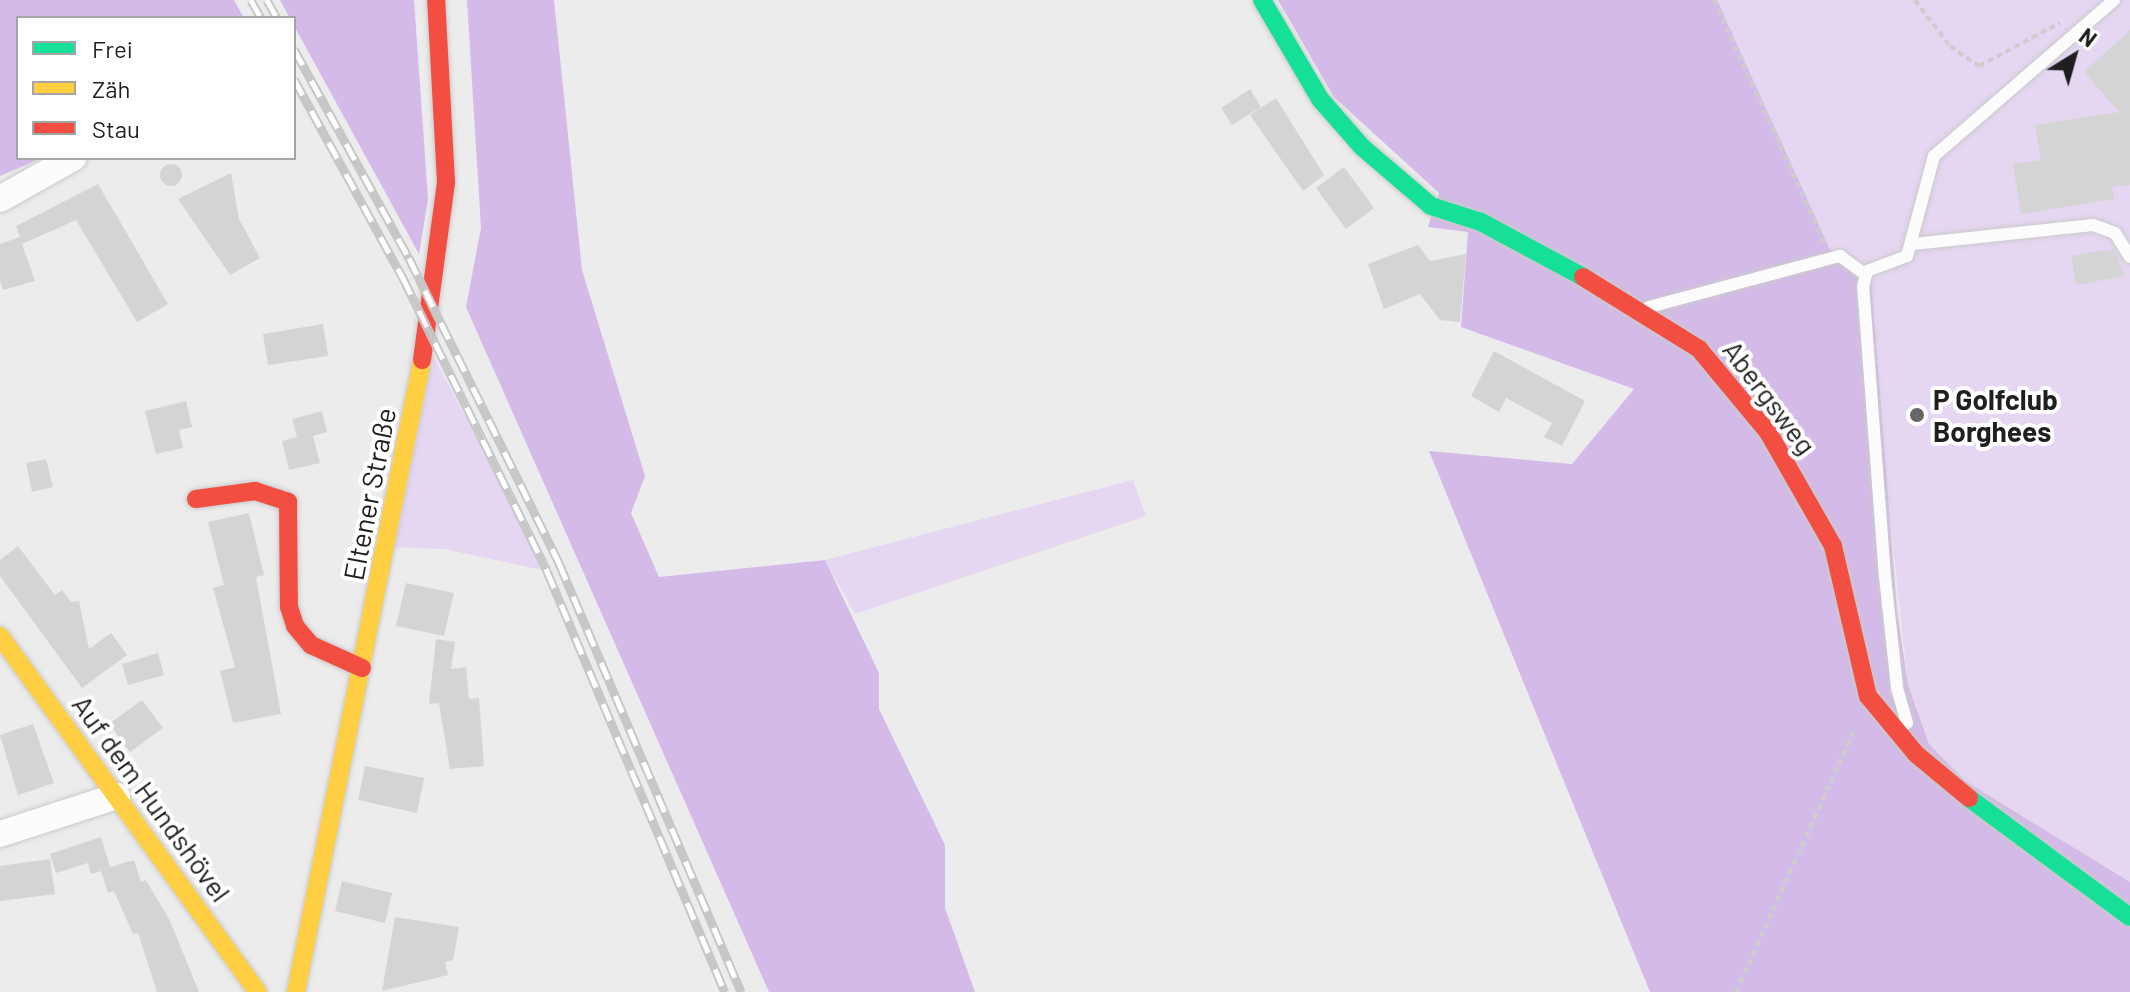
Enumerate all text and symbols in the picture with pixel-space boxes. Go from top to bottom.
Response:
legend [16,16,296,160]
north arrow [2034,16,2114,96]
text: N [2075,22,2102,52]
text: Frei [92,34,133,63]
text: Zäh [92,74,130,103]
text: Stau [92,114,140,143]
street label: Abergsweg [1716,333,1824,461]
place label: P Golfclub Borghees [1933,382,2058,448]
street label: Eltener Straße [336,405,402,583]
marker: P Golfclub Borghees [1908,406,1926,424]
street label: Auf dem Hundshövel [66,688,238,908]

